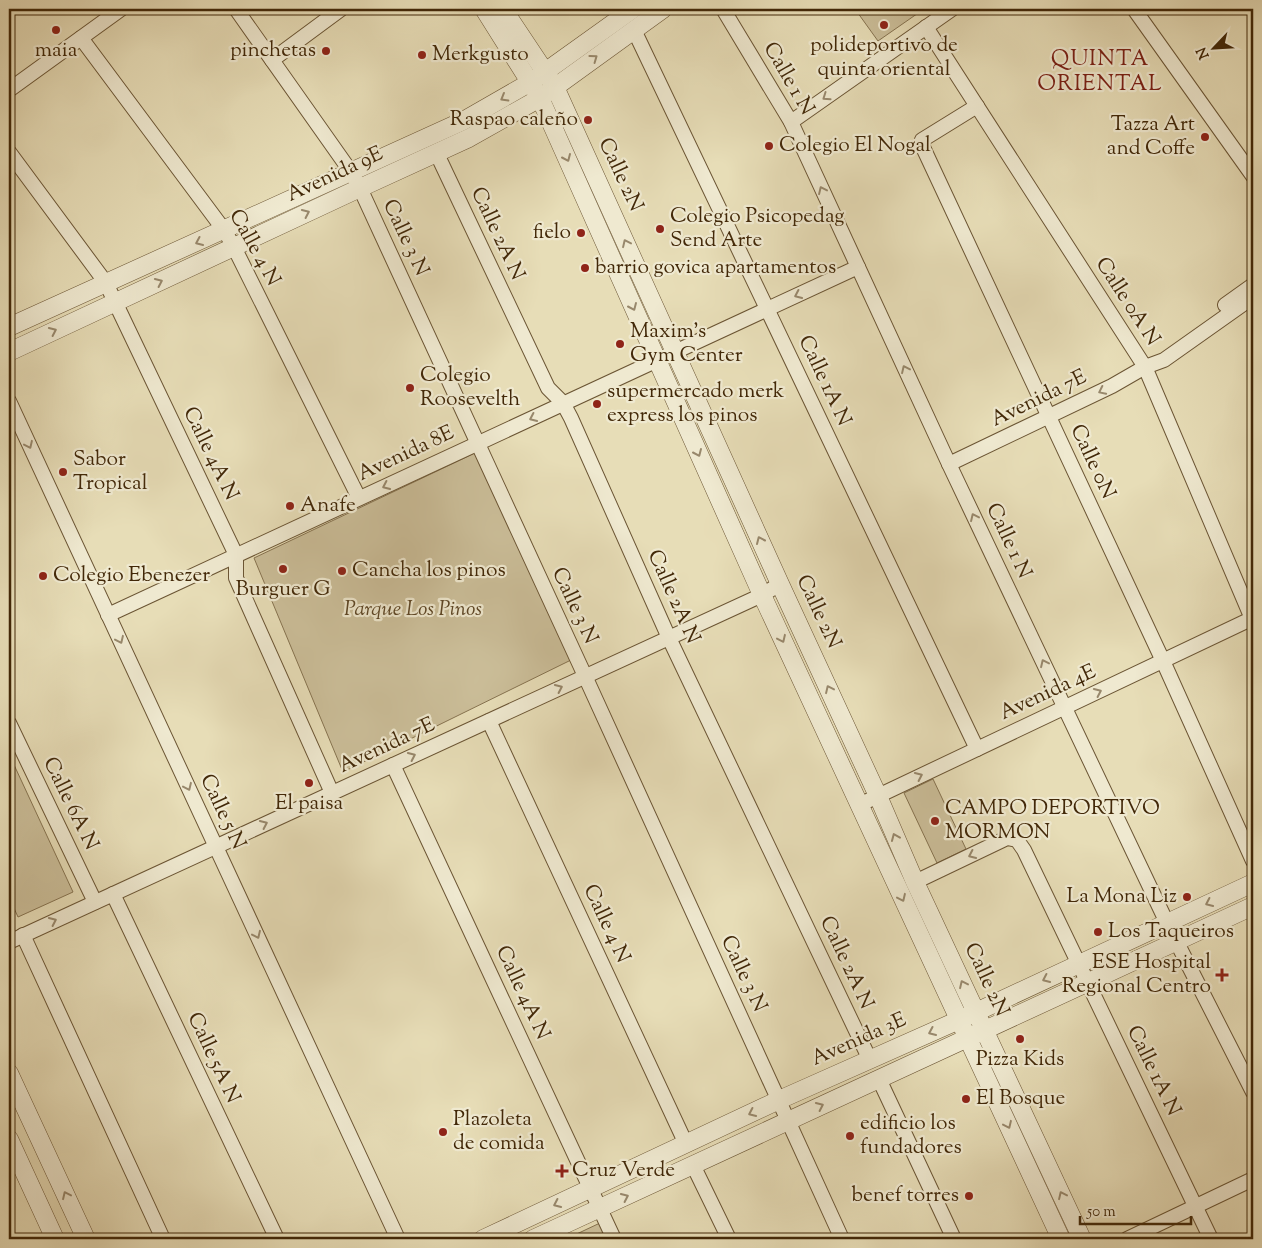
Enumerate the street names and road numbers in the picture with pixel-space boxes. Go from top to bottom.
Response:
street label: Calle 1 N [755,37,821,122]
street label: Calle 2N [590,133,650,217]
street label: Avenida 9E [282,139,388,210]
street label: Calle 2A N [462,182,532,286]
street label: Calle 3 N [374,195,436,282]
street label: Calle 4 N [221,204,288,292]
street label: Calle 0A N [1087,252,1167,352]
street label: Calle 1A N [790,330,858,432]
street label: Avenida 7E [986,363,1092,435]
street label: Calle 4A N [174,402,246,506]
street label: Avenida 8E [353,418,460,489]
street label: Calle 0N [1062,420,1123,505]
street label: Calle 1 N [977,498,1039,584]
street label: Calle 2A N [639,545,707,649]
street label: Calle 3 N [543,563,605,650]
street label: Calle 2N [788,570,848,654]
street label: Avenida 4E [995,657,1102,728]
street label: Avenida 7E [334,710,441,781]
street label: Calle 6A N [35,752,106,856]
street label: Calle 5 N [191,769,253,855]
street label: Calle 4 N [575,880,637,969]
street label: Calle 2A N [811,911,881,1015]
street label: Calle 3 N [712,931,774,1018]
street label: Calle 2N [956,938,1016,1022]
street label: Calle 4A N [487,941,557,1045]
street label: Avenida 3E [807,1006,912,1074]
street label: Calle 5A N [179,1007,247,1109]
street label: Calle 1A N [1118,1021,1188,1122]

